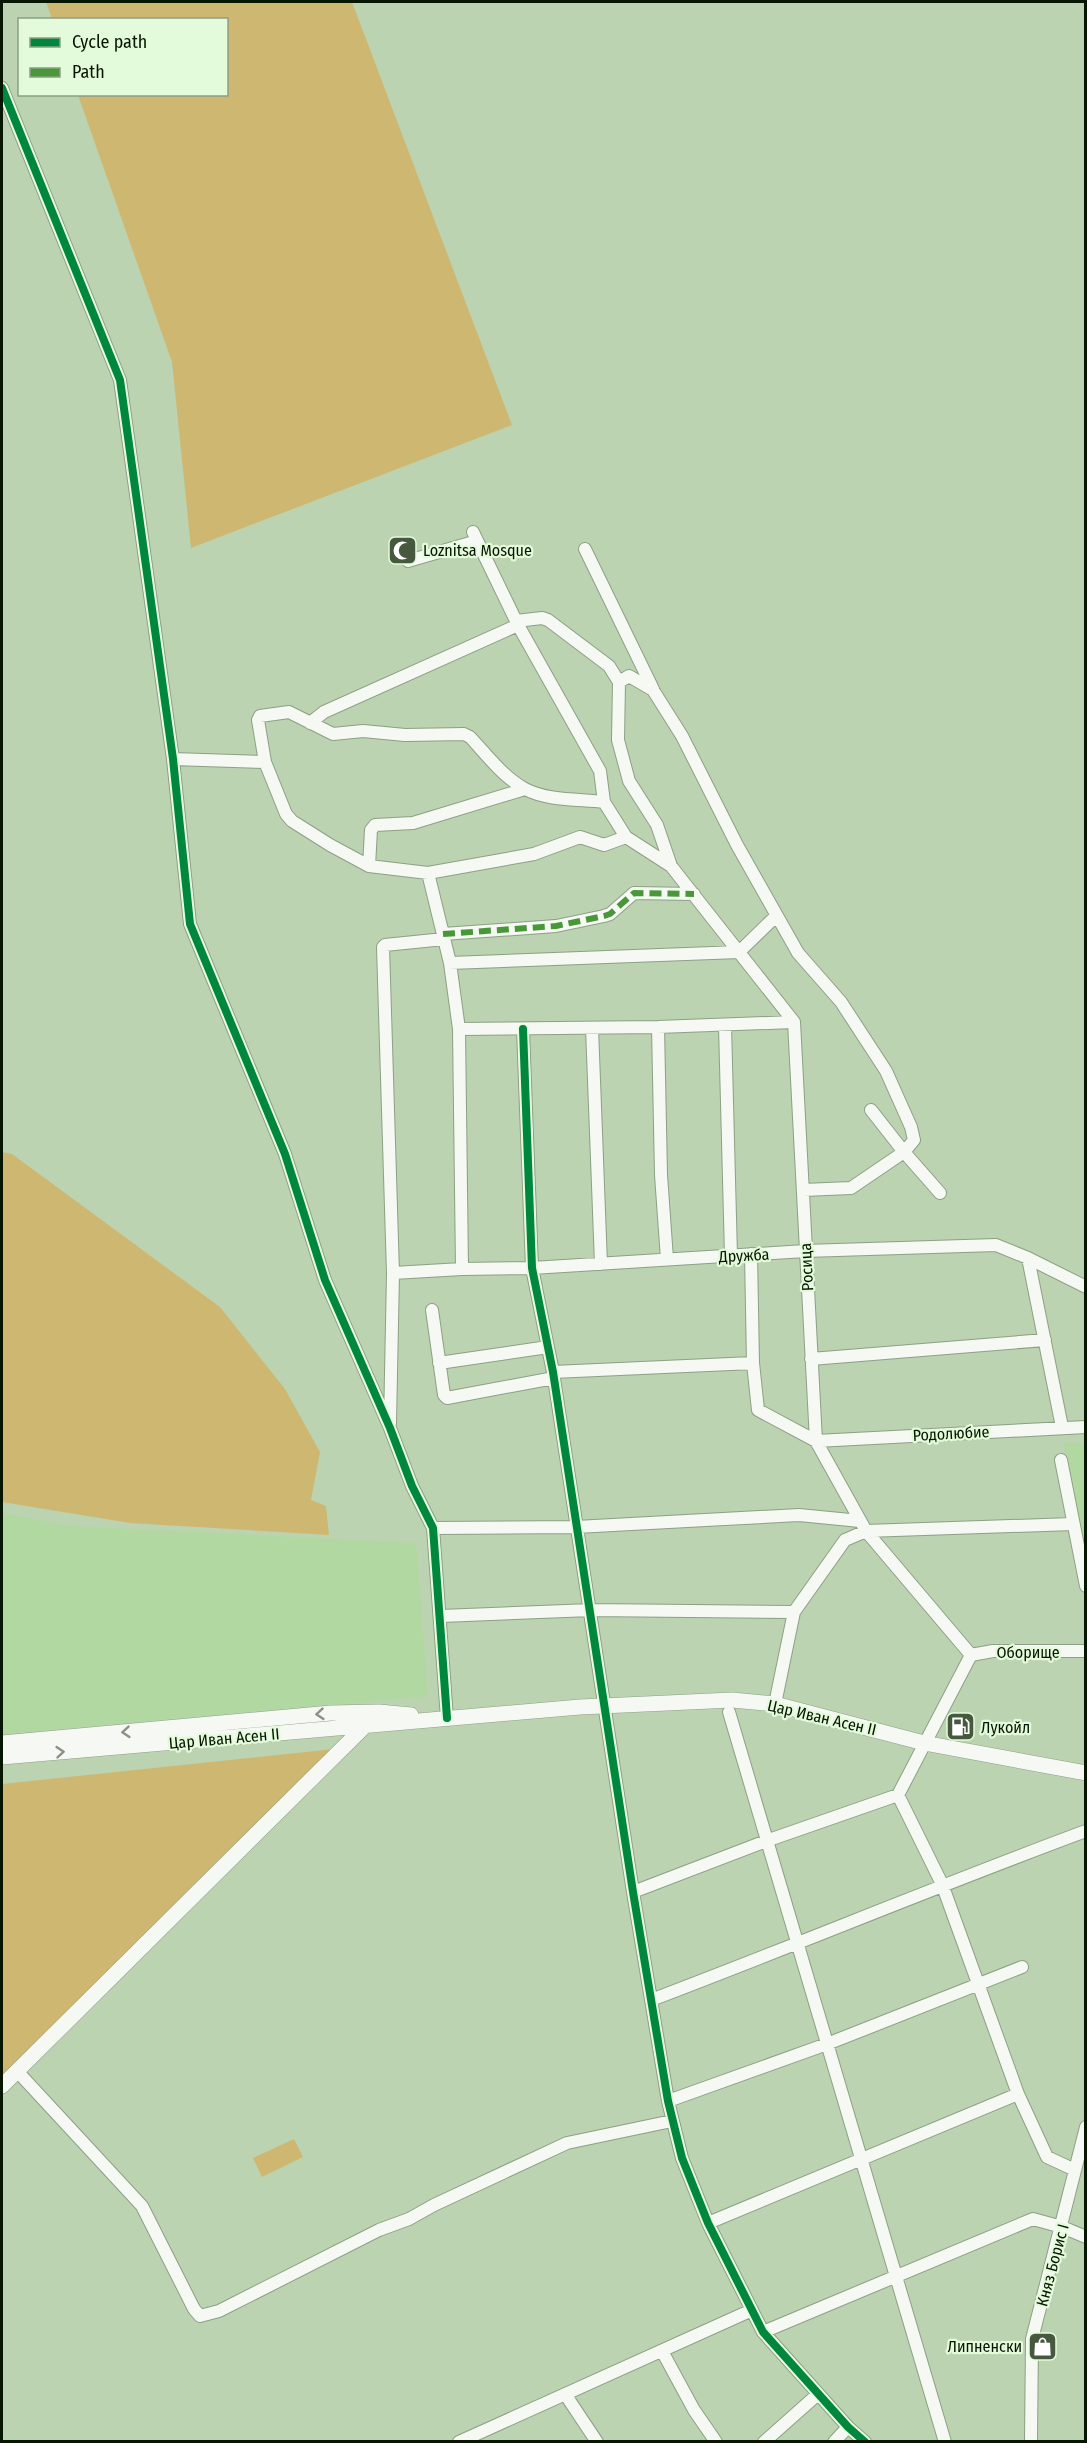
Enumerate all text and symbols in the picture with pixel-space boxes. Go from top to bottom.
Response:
legend [18,18,228,96]
text: Cycle path [72,31,147,53]
text: Path [72,61,105,83]
mosque icon: Loznitsa Mosque [386,534,418,566]
place label: Loznitsa Mosque [423,541,532,560]
street label: Росица [796,1242,817,1291]
street label: Дружба [717,1245,770,1266]
street label: Родолюбие [912,1422,990,1445]
street label: Оборище [996,1643,1060,1662]
street label: Цар Иван Асен II [766,1696,878,1739]
one-way arrow [316,1707,325,1720]
fuel station icon: Лукойл [944,1711,976,1743]
place label: Лукойл [981,1718,1030,1737]
street label: Цар Иван Асен II [168,1724,280,1753]
one-way arrow [122,1725,131,1738]
one-way arrow [55,1746,64,1759]
street label: Княз Борис I [1032,2222,1073,2308]
shop icon: Липненски [1027,2330,1059,2362]
place label: Липненски [948,2337,1022,2356]

